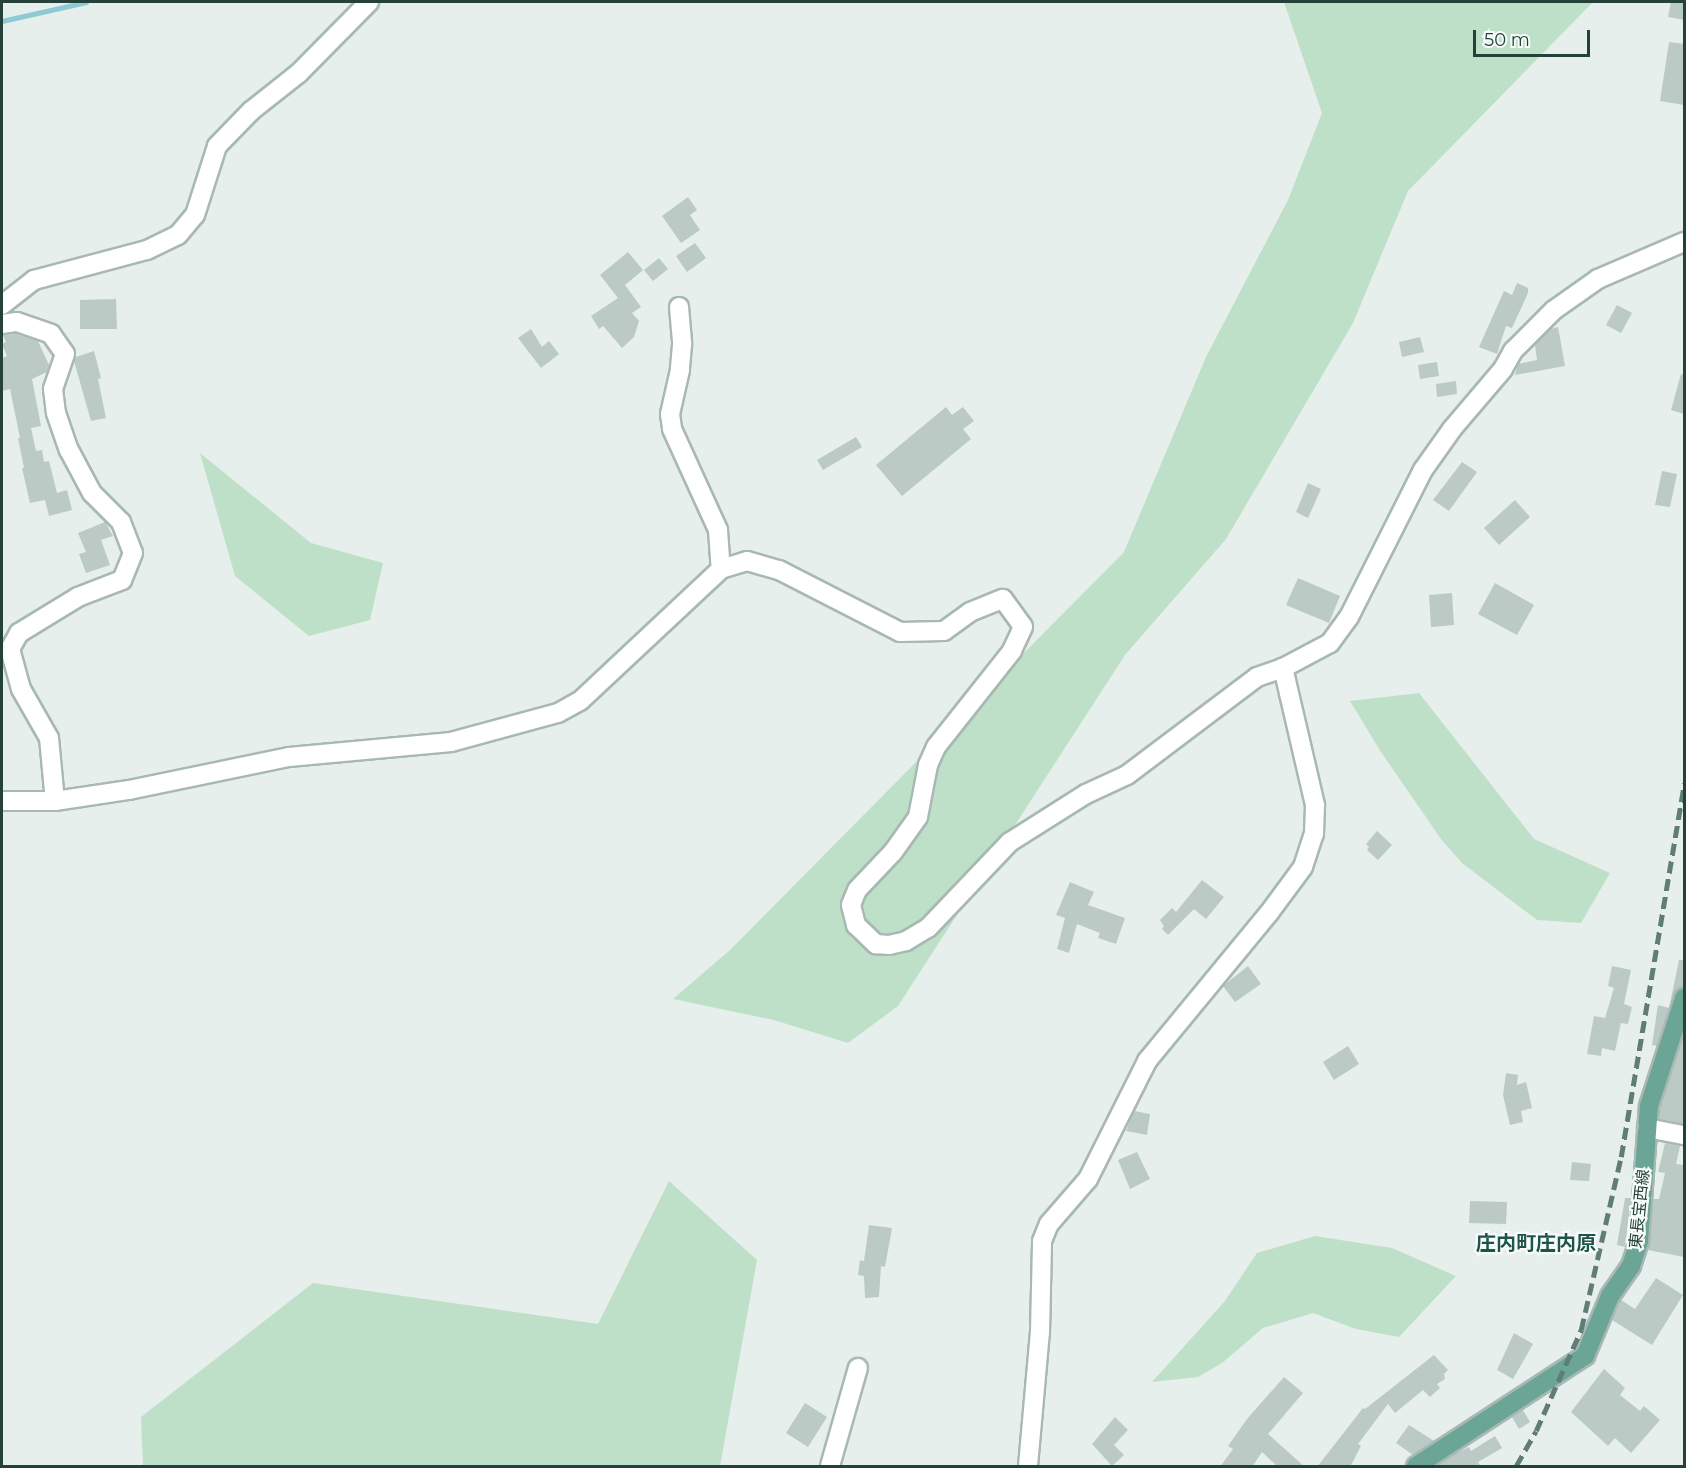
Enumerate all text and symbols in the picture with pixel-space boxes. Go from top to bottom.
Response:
scale bar [1476,18,1593,56]
text: 50 m [1484,29,1530,51]
street label: 東長宝西線 [1626,1168,1654,1250]
district label: 庄内町庄内原 [1476,1231,1596,1255]

